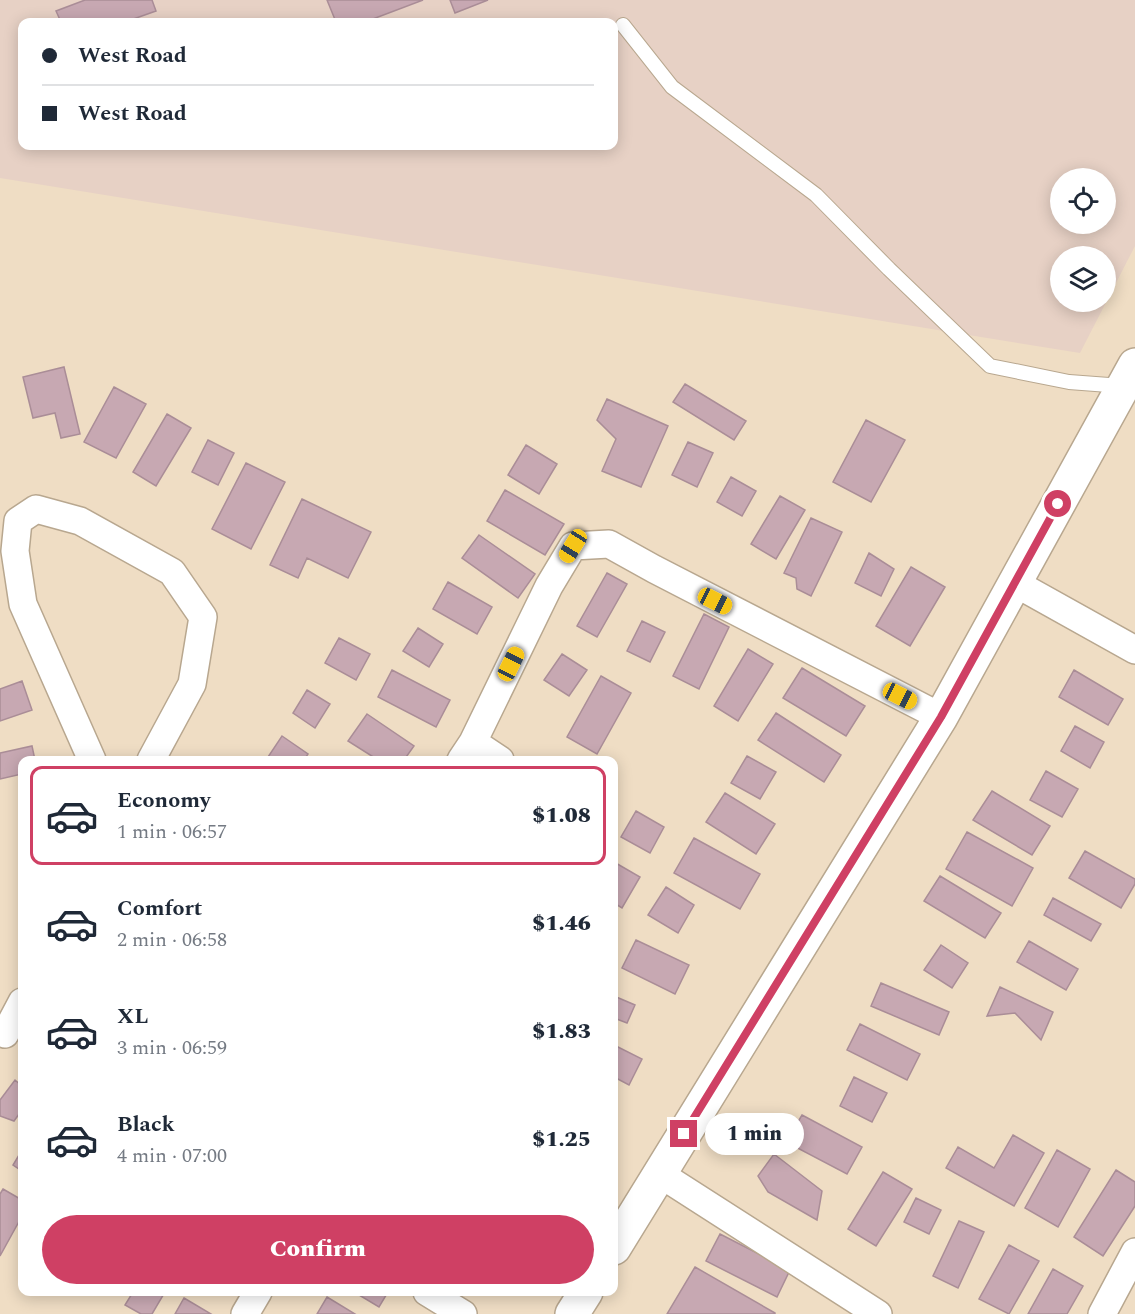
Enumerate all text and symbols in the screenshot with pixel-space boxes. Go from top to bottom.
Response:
text: West Road [78,39,187,72]
text: West Road [78,97,187,130]
map controls [1050,168,1116,312]
button: locate [1050,168,1116,234]
button: layers [1050,246,1116,312]
route start [1044,490,1071,517]
car [556,526,590,566]
car [695,585,735,617]
car [495,644,527,684]
car [880,680,920,712]
text: Economy [117,784,210,817]
icon: car [45,789,99,843]
text: $1.08 [532,799,591,832]
text: 1 min · 06:57 [117,817,227,847]
text: Comfort [117,892,202,925]
icon: car [45,897,99,951]
text: $1.46 [532,907,591,940]
text: 2 min · 06:58 [117,925,227,955]
text: XL [117,1000,148,1033]
icon: car [45,1005,99,1059]
text: $1.83 [532,1015,591,1048]
text: 3 min · 06:59 [117,1033,227,1063]
text: Black [117,1108,175,1141]
icon: car [45,1113,99,1167]
callout: 1 min [705,1113,804,1155]
text: 1 min [727,1119,782,1149]
route end [670,1120,697,1147]
text: $1.25 [532,1123,591,1156]
text: 4 min · 07:00 [117,1141,227,1171]
button: Confirm [42,1215,594,1284]

